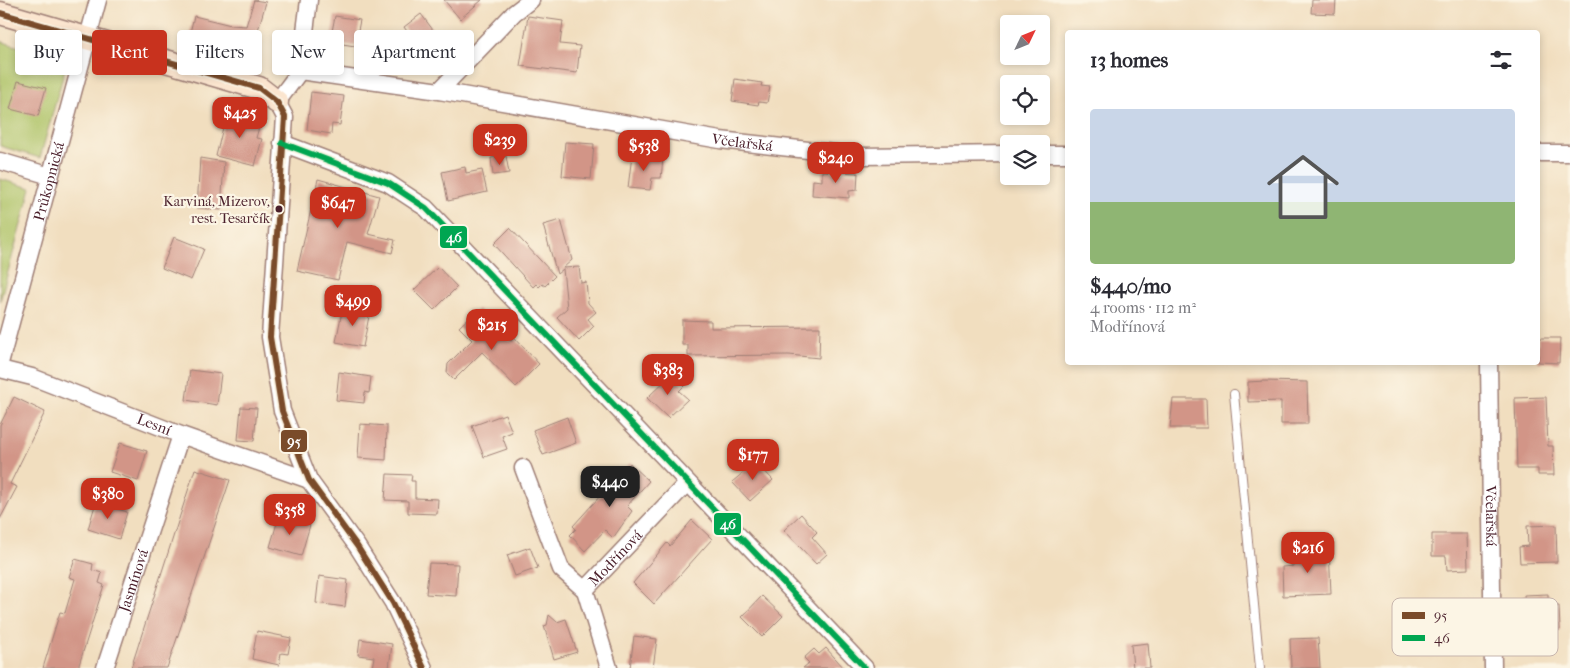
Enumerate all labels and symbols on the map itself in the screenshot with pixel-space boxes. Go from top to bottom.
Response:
north arrow [1000,15,1050,65]
pin: $425 [210,96,270,139]
pin: $239 [470,124,530,166]
pin: $538 [614,130,674,172]
street label: Včelařská [709,130,775,155]
street label: Průkopnická [30,139,69,223]
pin: $240 [806,142,866,184]
pin: $647 [308,186,368,229]
place label: Karviná, Mizerov, rest. Tesarčík [163,193,271,227]
marker: Karviná, Mizerov, rest. Tesarčík [274,204,284,214]
line badge: 46 [439,225,468,249]
text: 46 [445,229,462,246]
pin: $499 [323,284,383,327]
pin: $215 [462,308,522,351]
pin: $383 [638,354,698,396]
street label: Lesní [134,410,174,440]
line badge: 95 [280,429,308,453]
text: 95 [286,433,301,450]
pin: $177 [723,438,783,481]
pin: $440 [580,466,640,508]
pin: $380 [78,478,138,520]
street label: Včelařská [1482,484,1500,548]
pin: $358 [260,494,320,536]
line badge: 46 [713,512,742,536]
text: 46 [719,516,736,533]
street label: Modřínová [585,526,647,590]
pin: $216 [1278,532,1338,574]
street label: Jasmínová [115,546,152,615]
legend [1392,598,1558,656]
text: 95 [1434,607,1447,624]
text: 46 [1434,630,1450,647]

